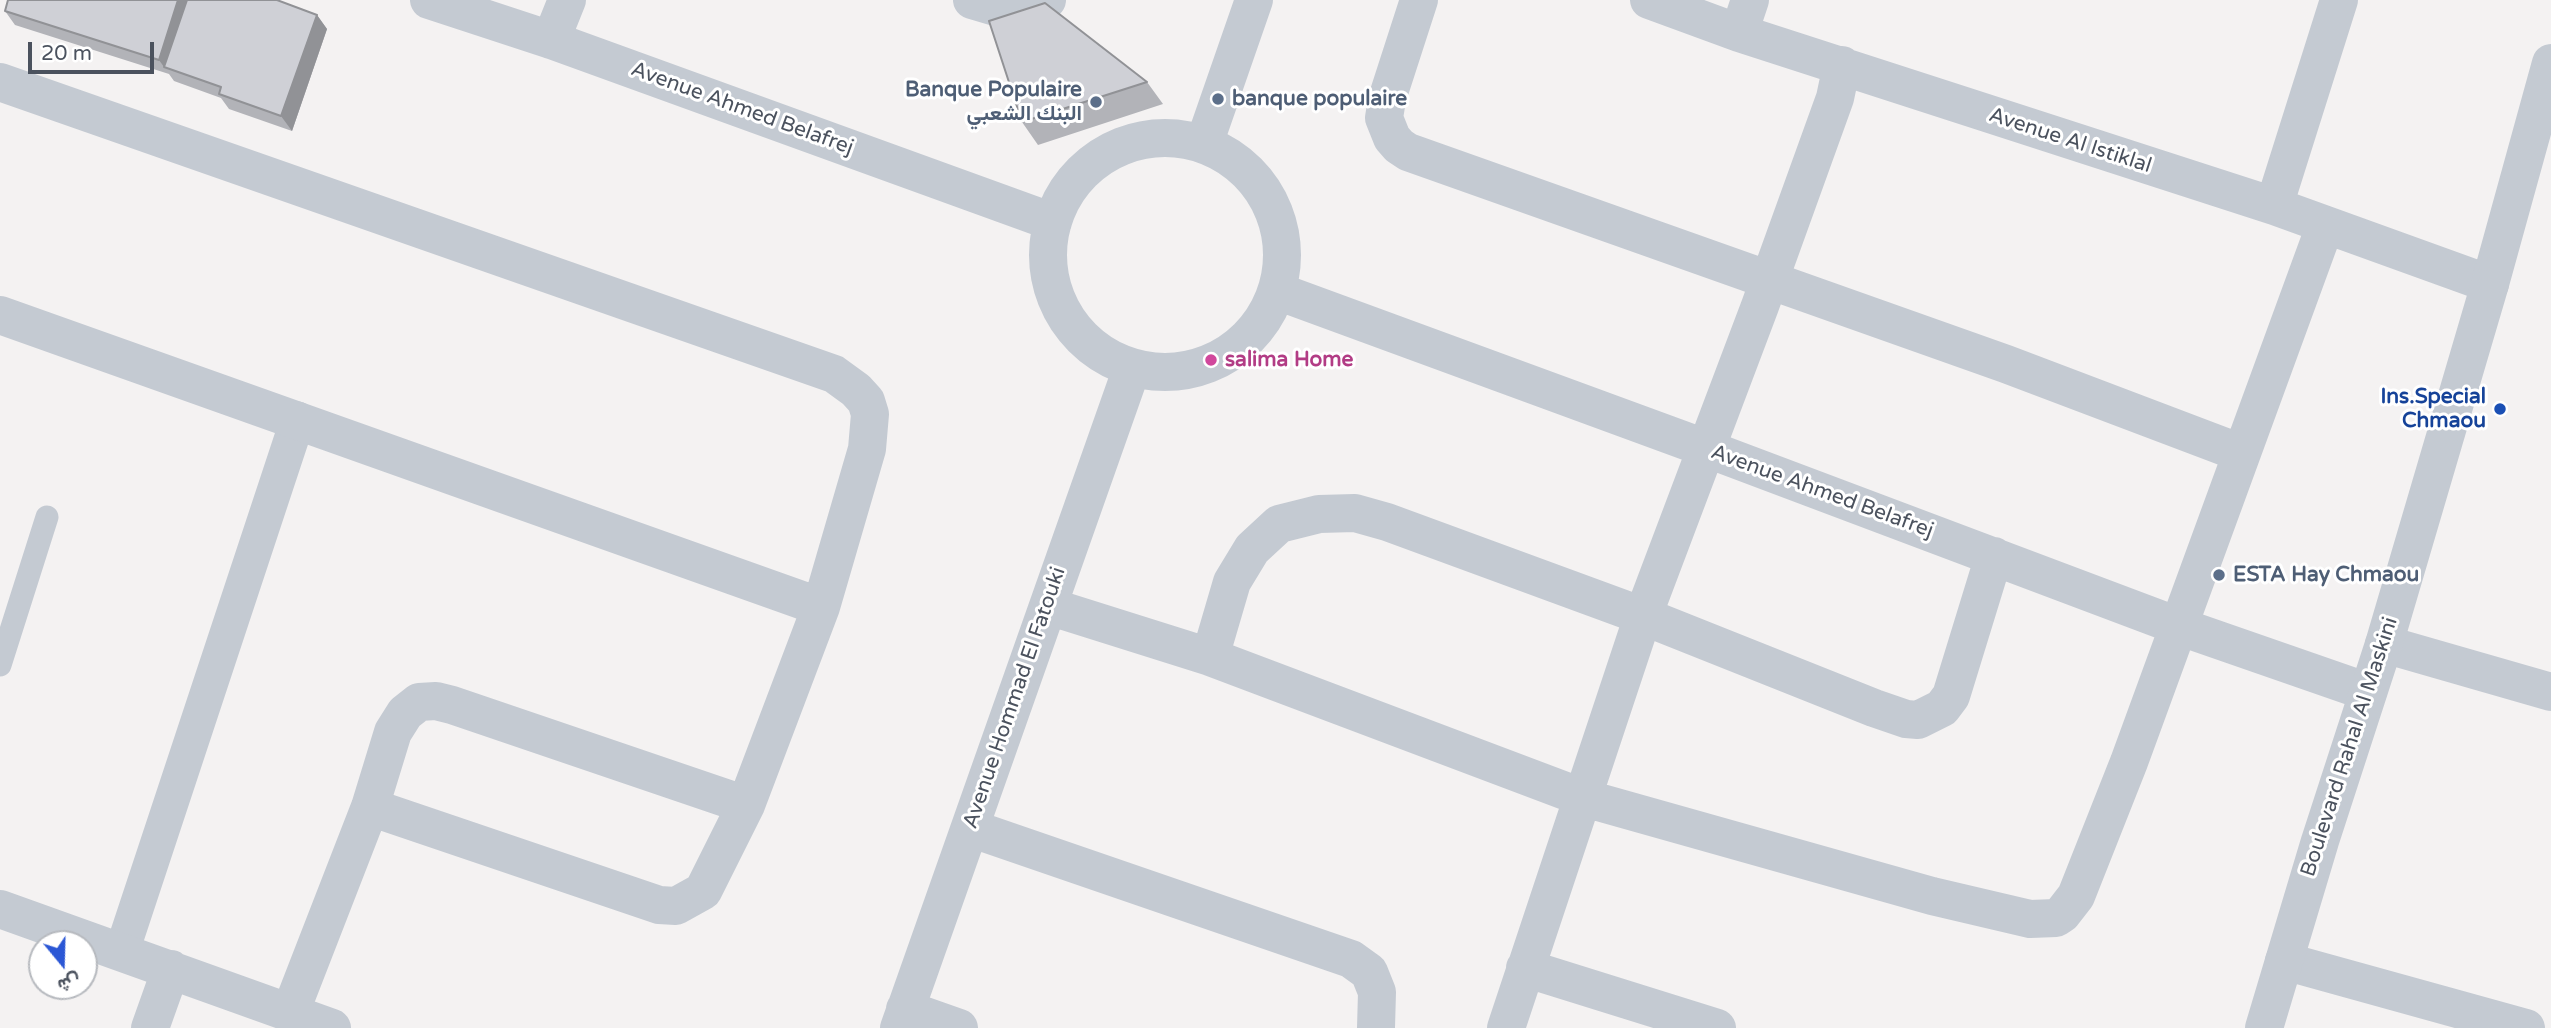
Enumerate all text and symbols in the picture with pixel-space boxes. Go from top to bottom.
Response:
scale bar [32,28,158,72]
text: 20 m [41,41,92,66]
street label: Avenue Ahmed Belafrej [627,57,857,161]
place label: Banque Populaire البنك الشعبي [905,77,1082,127]
place label: banque populaire [1232,86,1407,112]
marker: banque populaire [1210,91,1226,107]
marker: Banque Populaire البنك الشعبي [1088,94,1104,110]
street label: Avenue Al Istiklal [1985,103,2155,179]
place label: salima Home [1225,347,1353,373]
marker: salima Home [1203,352,1219,368]
place label: Ins.Special Chmaou [2381,384,2486,434]
marker: Ins.Special Chmaou [2492,401,2508,417]
street label: Avenue Ahmed Belafrej [1707,440,1937,544]
place label: ESTA Hay Chmaou [2233,562,2419,588]
street label: Avenue Hommad El Fatouki [958,564,1072,832]
marker: ESTA Hay Chmaou [2211,567,2227,583]
street label: Boulevard Rahal Al Maskini [2296,614,2404,880]
north arrow [28,930,98,1000]
text: ش [55,969,84,997]

